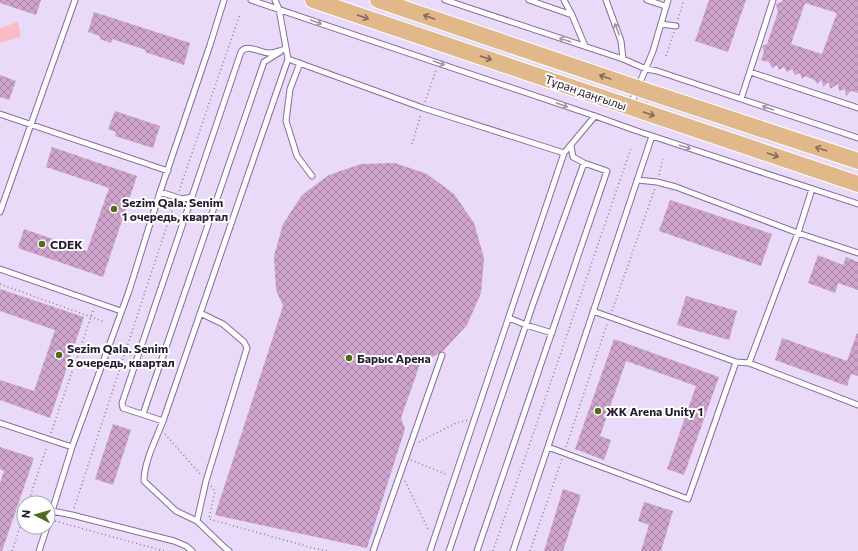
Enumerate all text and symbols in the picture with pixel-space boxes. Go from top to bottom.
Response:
one-way arrow [423,13,435,21]
one-way arrow [357,14,370,21]
one-way arrow [309,18,321,26]
one-way arrow [612,24,620,36]
one-way arrow [559,36,572,43]
one-way arrow [480,55,492,63]
one-way arrow [432,60,445,67]
street label: Тұран даңғылы [543,71,629,113]
one-way arrow [598,73,611,80]
one-way arrow [556,101,568,109]
one-way arrow [762,103,774,111]
one-way arrow [643,110,655,118]
one-way arrow [679,144,692,151]
one-way arrow [815,145,828,152]
one-way arrow [766,152,778,160]
place label: Sezim Qala. Senim 1 очередь, квартал [122,195,228,223]
marker: Sezim Qala. Senim 1 очередь, квартал [109,204,119,214]
place label: CDEK [50,237,83,251]
marker: CDEK [37,239,47,249]
place label: Sezim Qala. Senim 2 очередь, квартал [67,341,175,369]
marker: Sezim Qala. Senim 2 очередь, квартал [54,350,64,360]
place label: Барыс Арена [357,351,431,365]
marker: Барыс Арена [344,353,354,363]
place label: ЖК Arena Unity 1 [606,404,703,418]
marker: ЖК Arena Unity 1 [593,406,603,416]
north arrow [16,495,56,535]
text: N [19,509,32,519]

